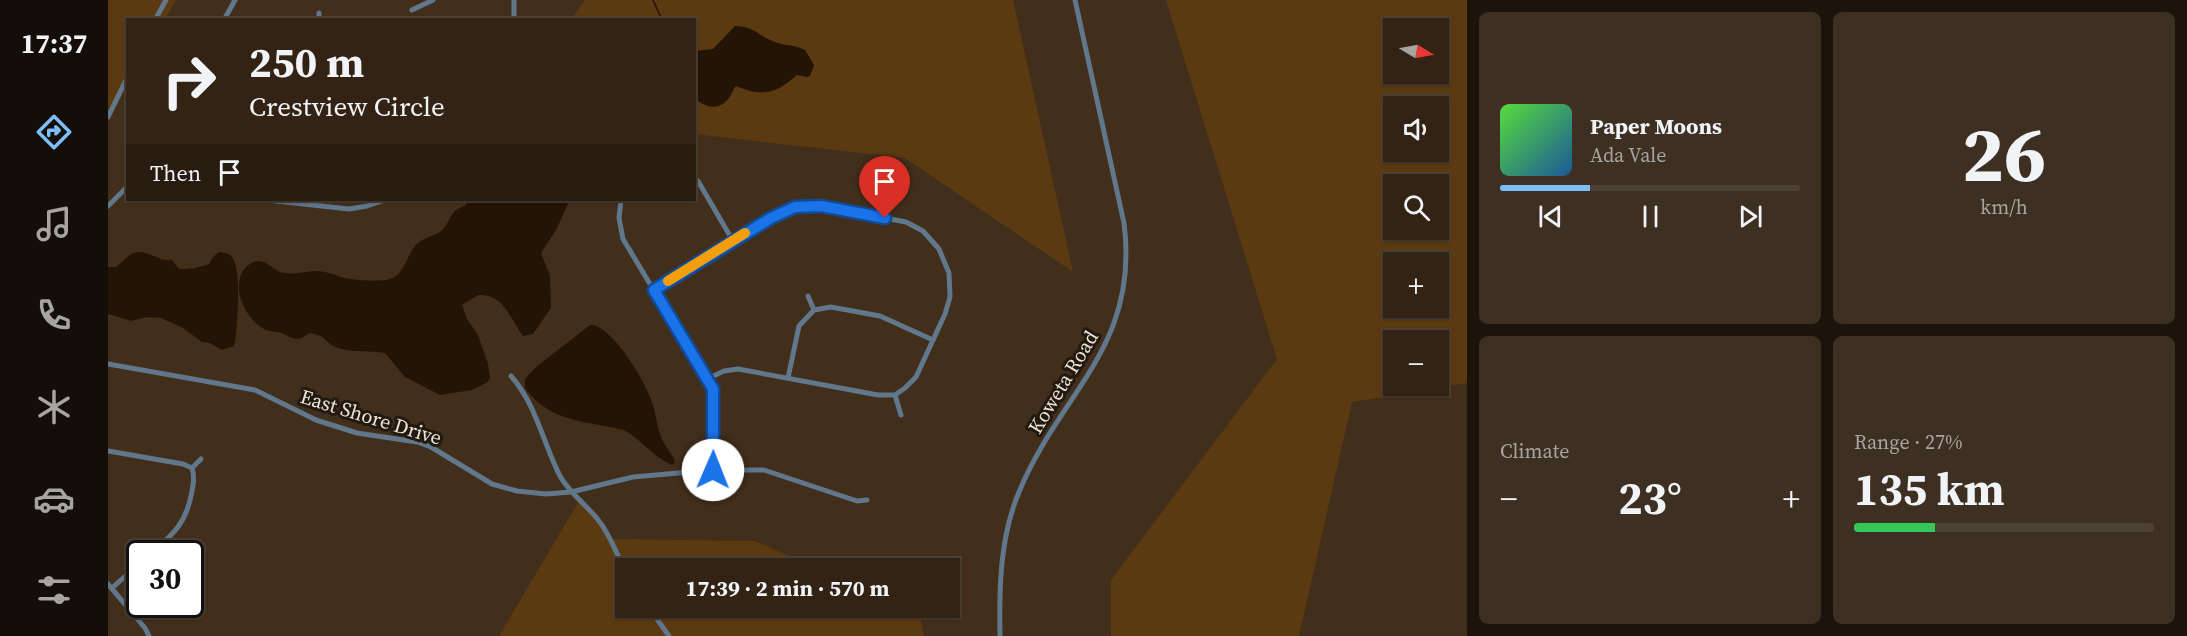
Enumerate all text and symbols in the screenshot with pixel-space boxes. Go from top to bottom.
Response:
north arrow [1383,18,1449,84]
map controls [1383,18,1449,396]
text: 17:37 [21,25,87,62]
text: 250 m [249,33,364,91]
icon: right [150,42,228,120]
text: Crestview Circle [249,88,445,125]
button: sound [1383,96,1449,162]
text: 26 [1962,100,2046,207]
icon: directions [33,111,75,153]
text: Paper Moons [1590,111,1722,141]
text: Ada Vale [1590,141,1666,169]
icon: arrive [213,156,246,189]
pin [859,156,910,218]
text: Then [150,158,201,188]
icon: arrive [868,165,901,198]
button: search [1383,174,1449,240]
text: km/h [1980,193,2028,221]
icon: previous [1534,200,1567,233]
icon: pause [1634,200,1667,233]
icon: next [1734,200,1767,233]
icon: music [33,203,75,245]
button: + [1383,252,1449,318]
icon: phone [33,294,75,336]
street label: Koweta Road [1021,325,1105,439]
button: − [1383,330,1449,396]
street label: East Shore Drive [297,382,445,452]
icon: climate [33,386,75,428]
text: Range · 27% [1854,428,1963,456]
text: Climate [1500,437,1569,465]
position arrow [681,438,745,502]
text: 135 km [1854,458,2005,520]
text: 23° [1618,467,1682,529]
text: − [1500,476,1518,521]
text: + [1782,476,1800,521]
icon: car [33,478,75,520]
speed limit sign: 30 [126,540,204,618]
icon: filters [33,569,75,611]
text: 17:39 · 2 min · 570 m [686,573,889,603]

